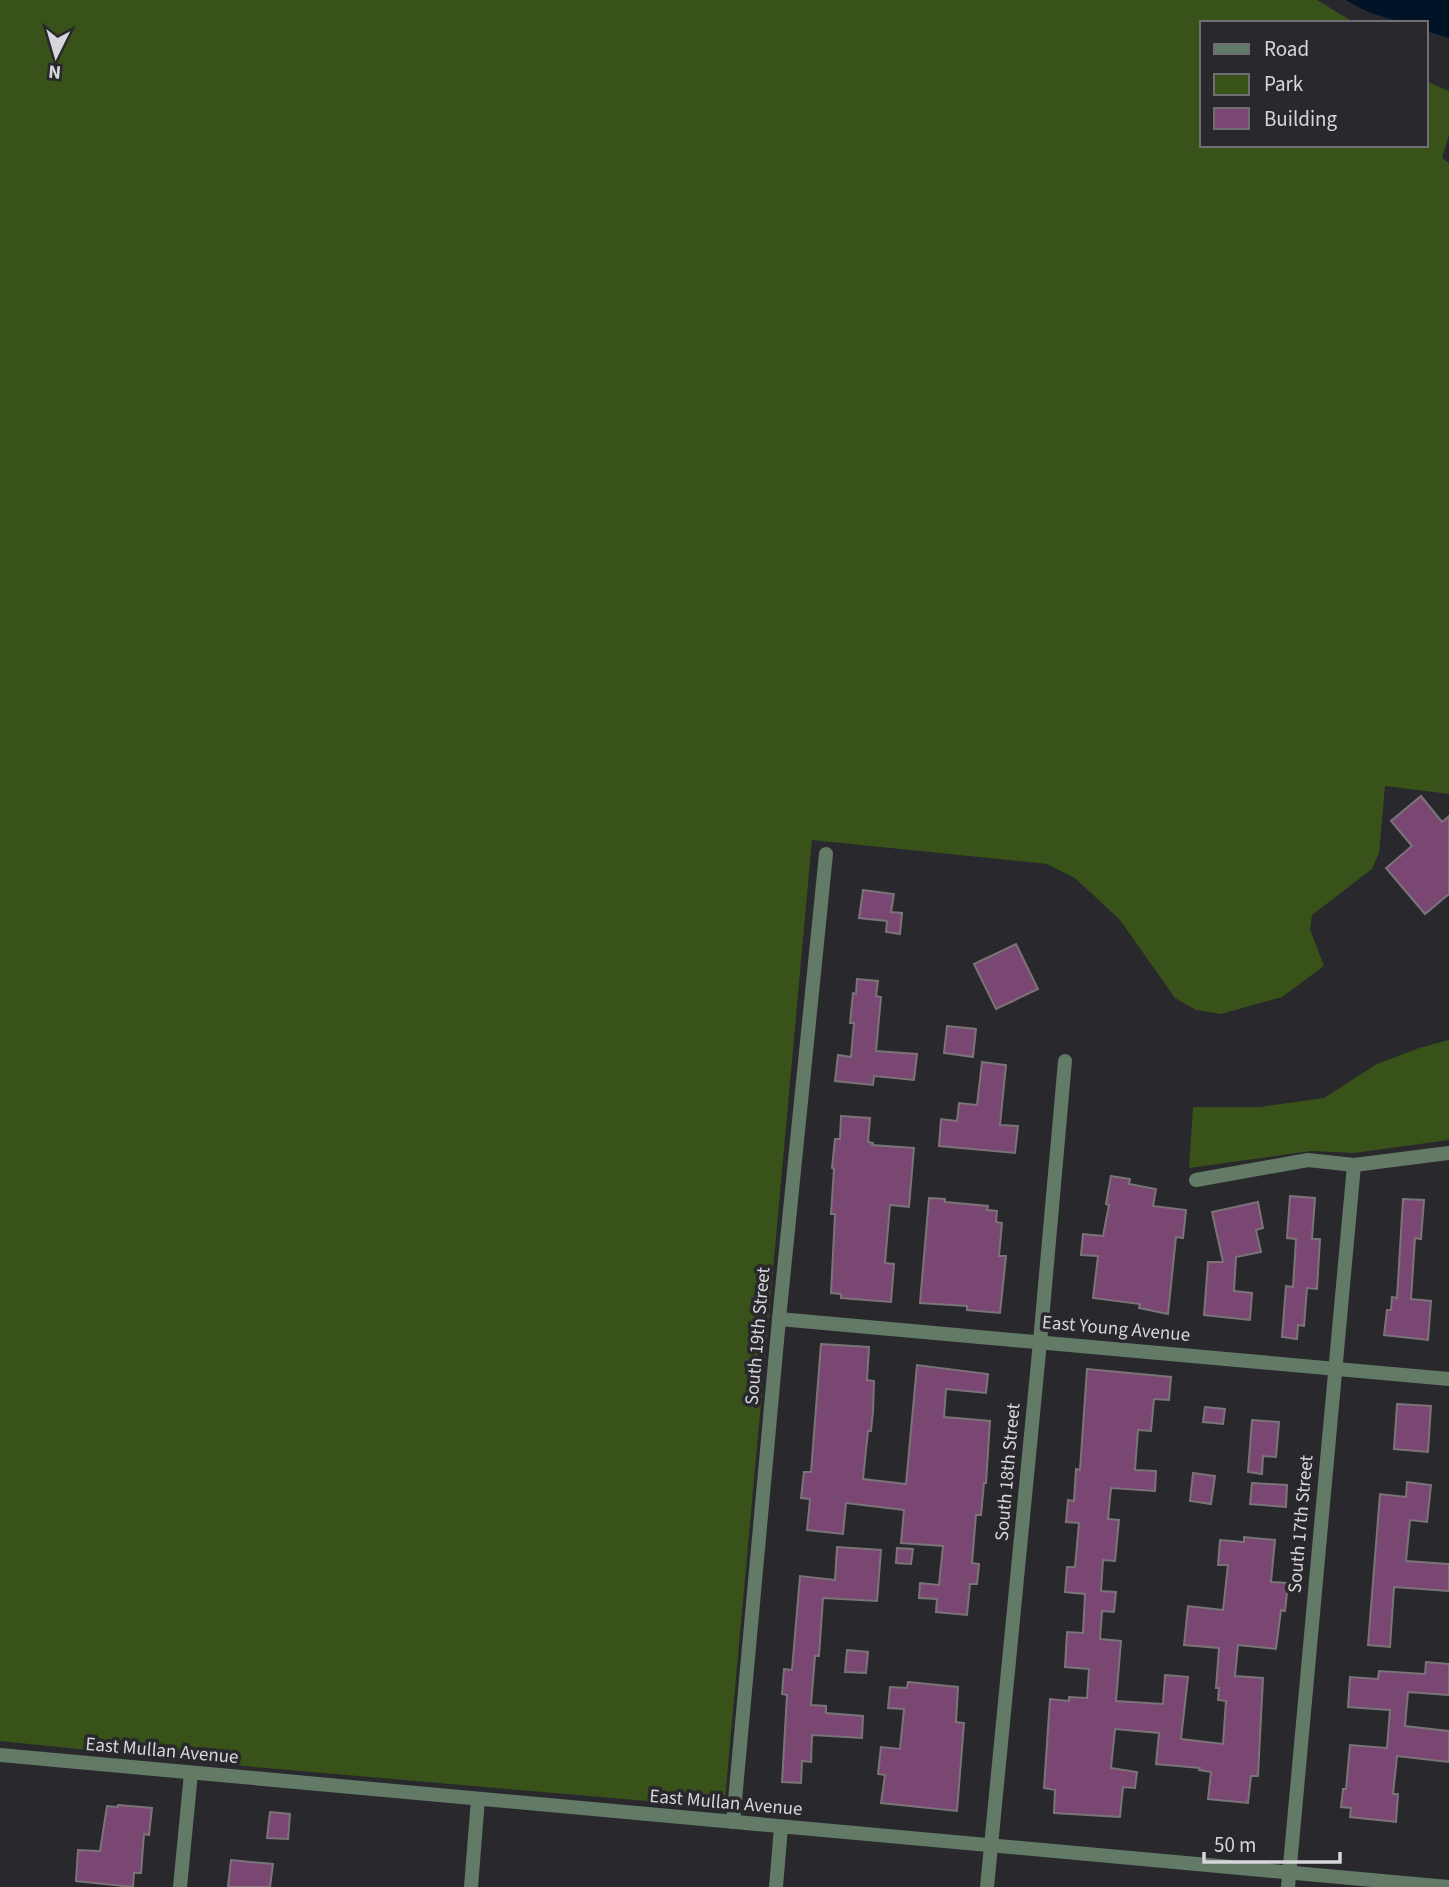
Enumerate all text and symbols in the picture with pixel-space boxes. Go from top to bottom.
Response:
north arrow [21,21,91,91]
legend [1200,21,1428,147]
text: Road [1264,34,1309,64]
text: N [47,57,62,85]
text: Park [1264,69,1304,99]
text: Building [1264,104,1338,134]
street label: South 19th Street [739,1265,778,1406]
street label: East Young Avenue [1041,1309,1191,1349]
street label: South 18th Street [989,1401,1028,1542]
street label: South 17th Street [1282,1453,1321,1594]
street label: East Mullan Avenue [84,1731,240,1771]
street label: East Mullan Avenue [648,1783,804,1823]
scale bar [1204,1820,1340,1864]
text: 50 m [1214,1830,1256,1860]

